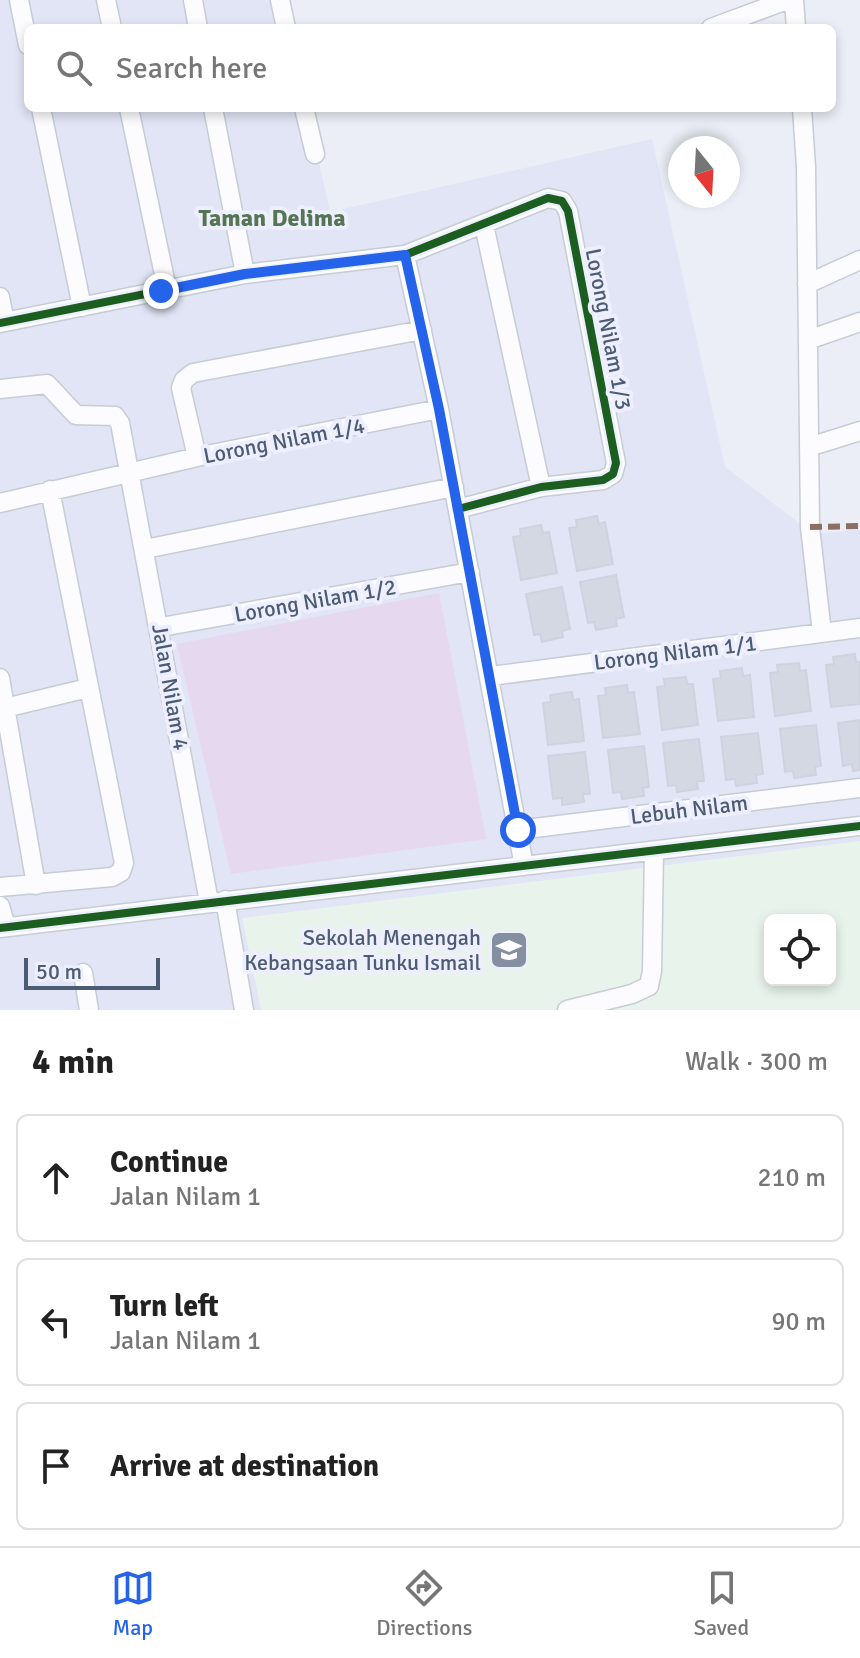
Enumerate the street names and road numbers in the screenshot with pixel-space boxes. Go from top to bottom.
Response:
street label: Lorong Nilam 1/3 [580,246,637,412]
street label: Lorong Nilam 1/4 [201,412,367,469]
street label: Lorong Nilam 1/2 [232,573,398,628]
street label: Jalan Nilam 4 [146,622,195,752]
street label: Lorong Nilam 1/1 [592,629,758,676]
street label: Lebuh Nilam [629,789,750,830]

